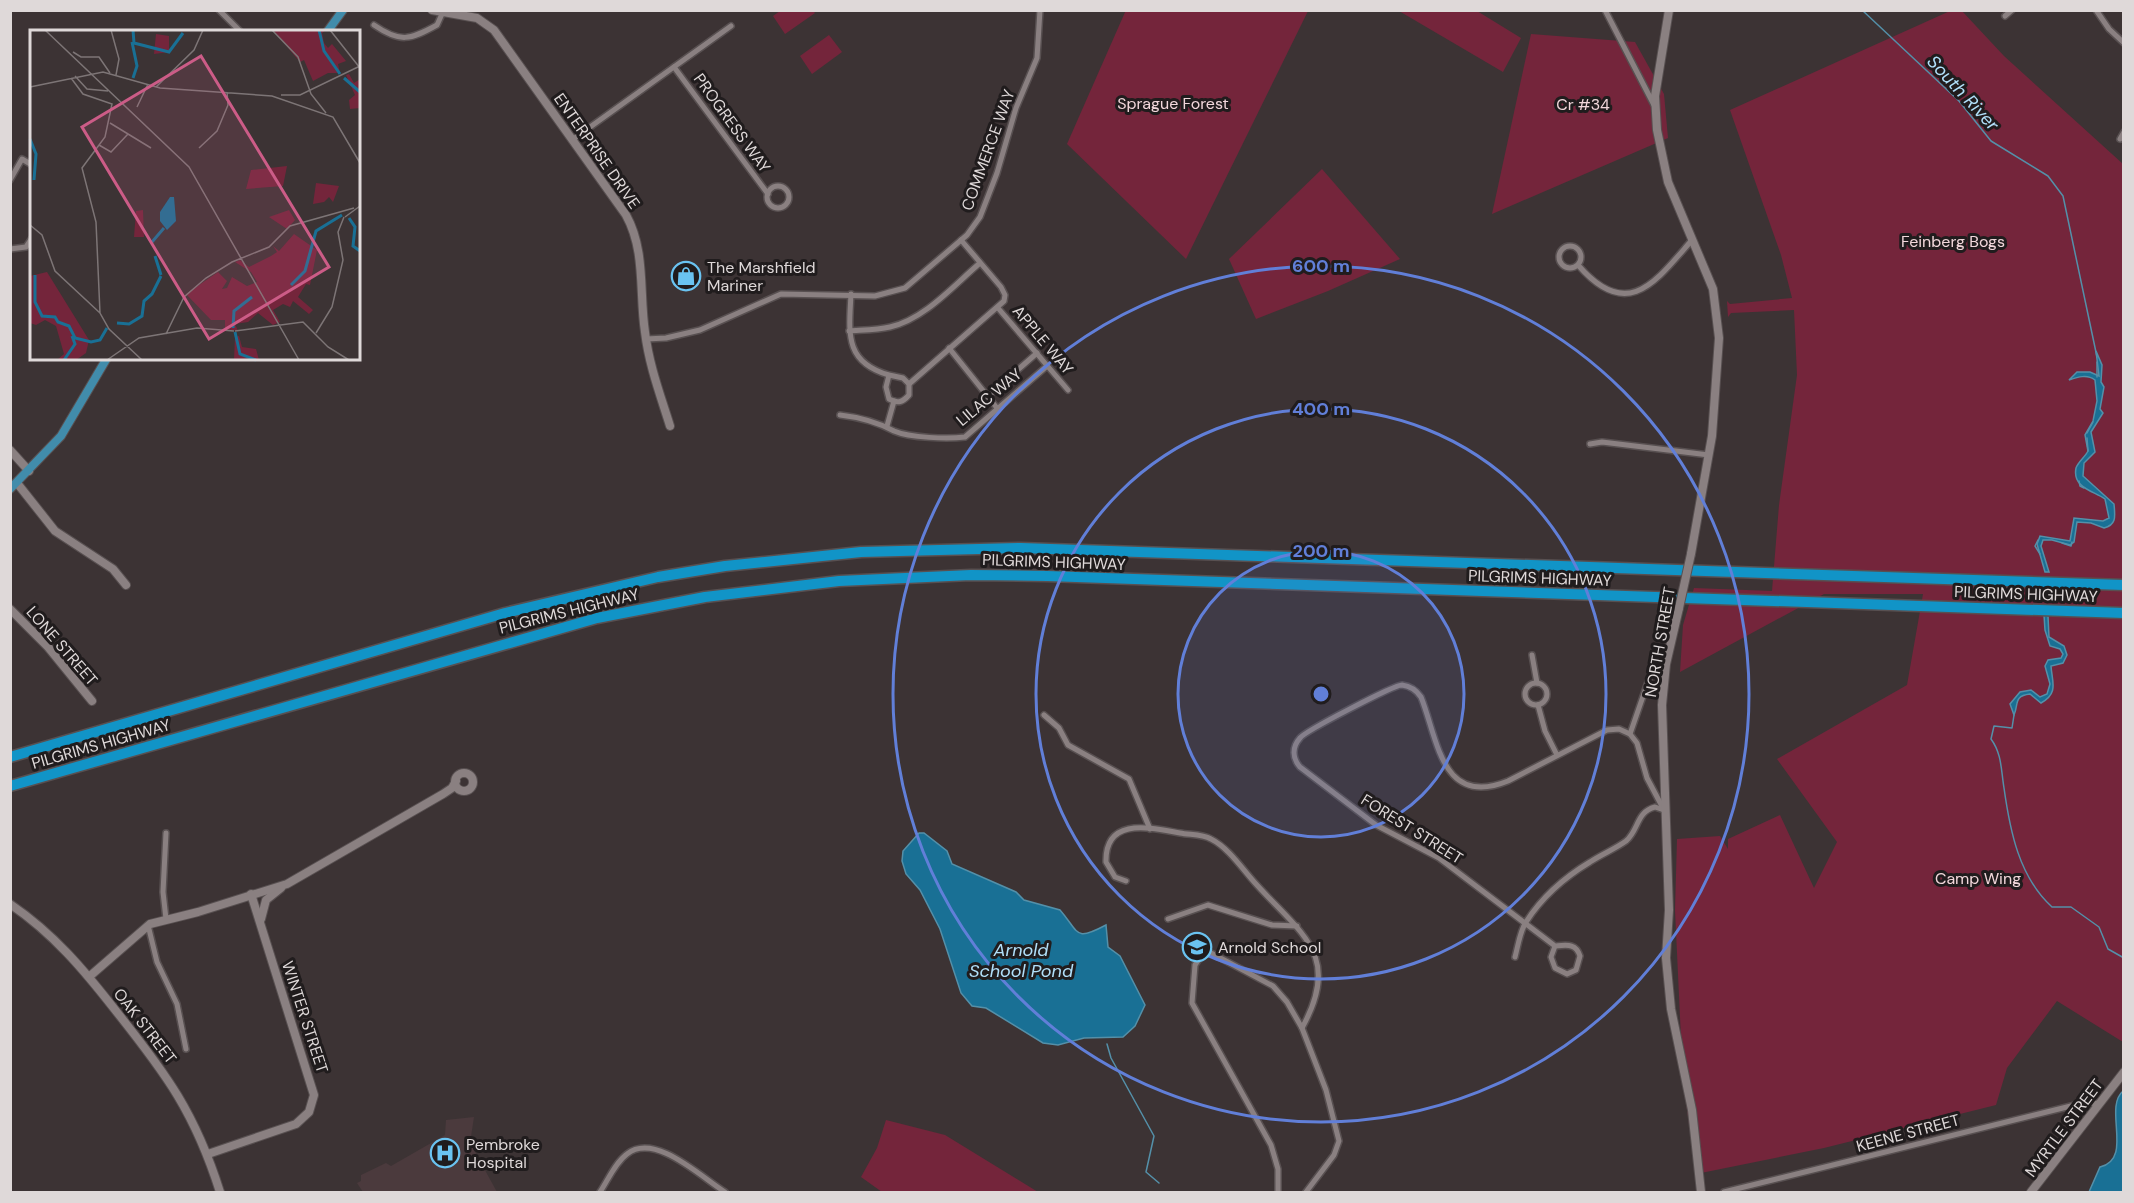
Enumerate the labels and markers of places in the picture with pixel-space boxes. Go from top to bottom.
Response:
place label: The Marshfield Mariner [707,257,816,296]
shop icon: The Marshfield Mariner [670,260,702,292]
centre of rings [1311,684,1331,704]
school or university icon: Arnold School [1181,931,1213,963]
place label: Arnold School [1218,937,1321,958]
place label: Pembroke Hospital [466,1134,540,1173]
hospital icon: Pembroke Hospital [429,1137,461,1169]

